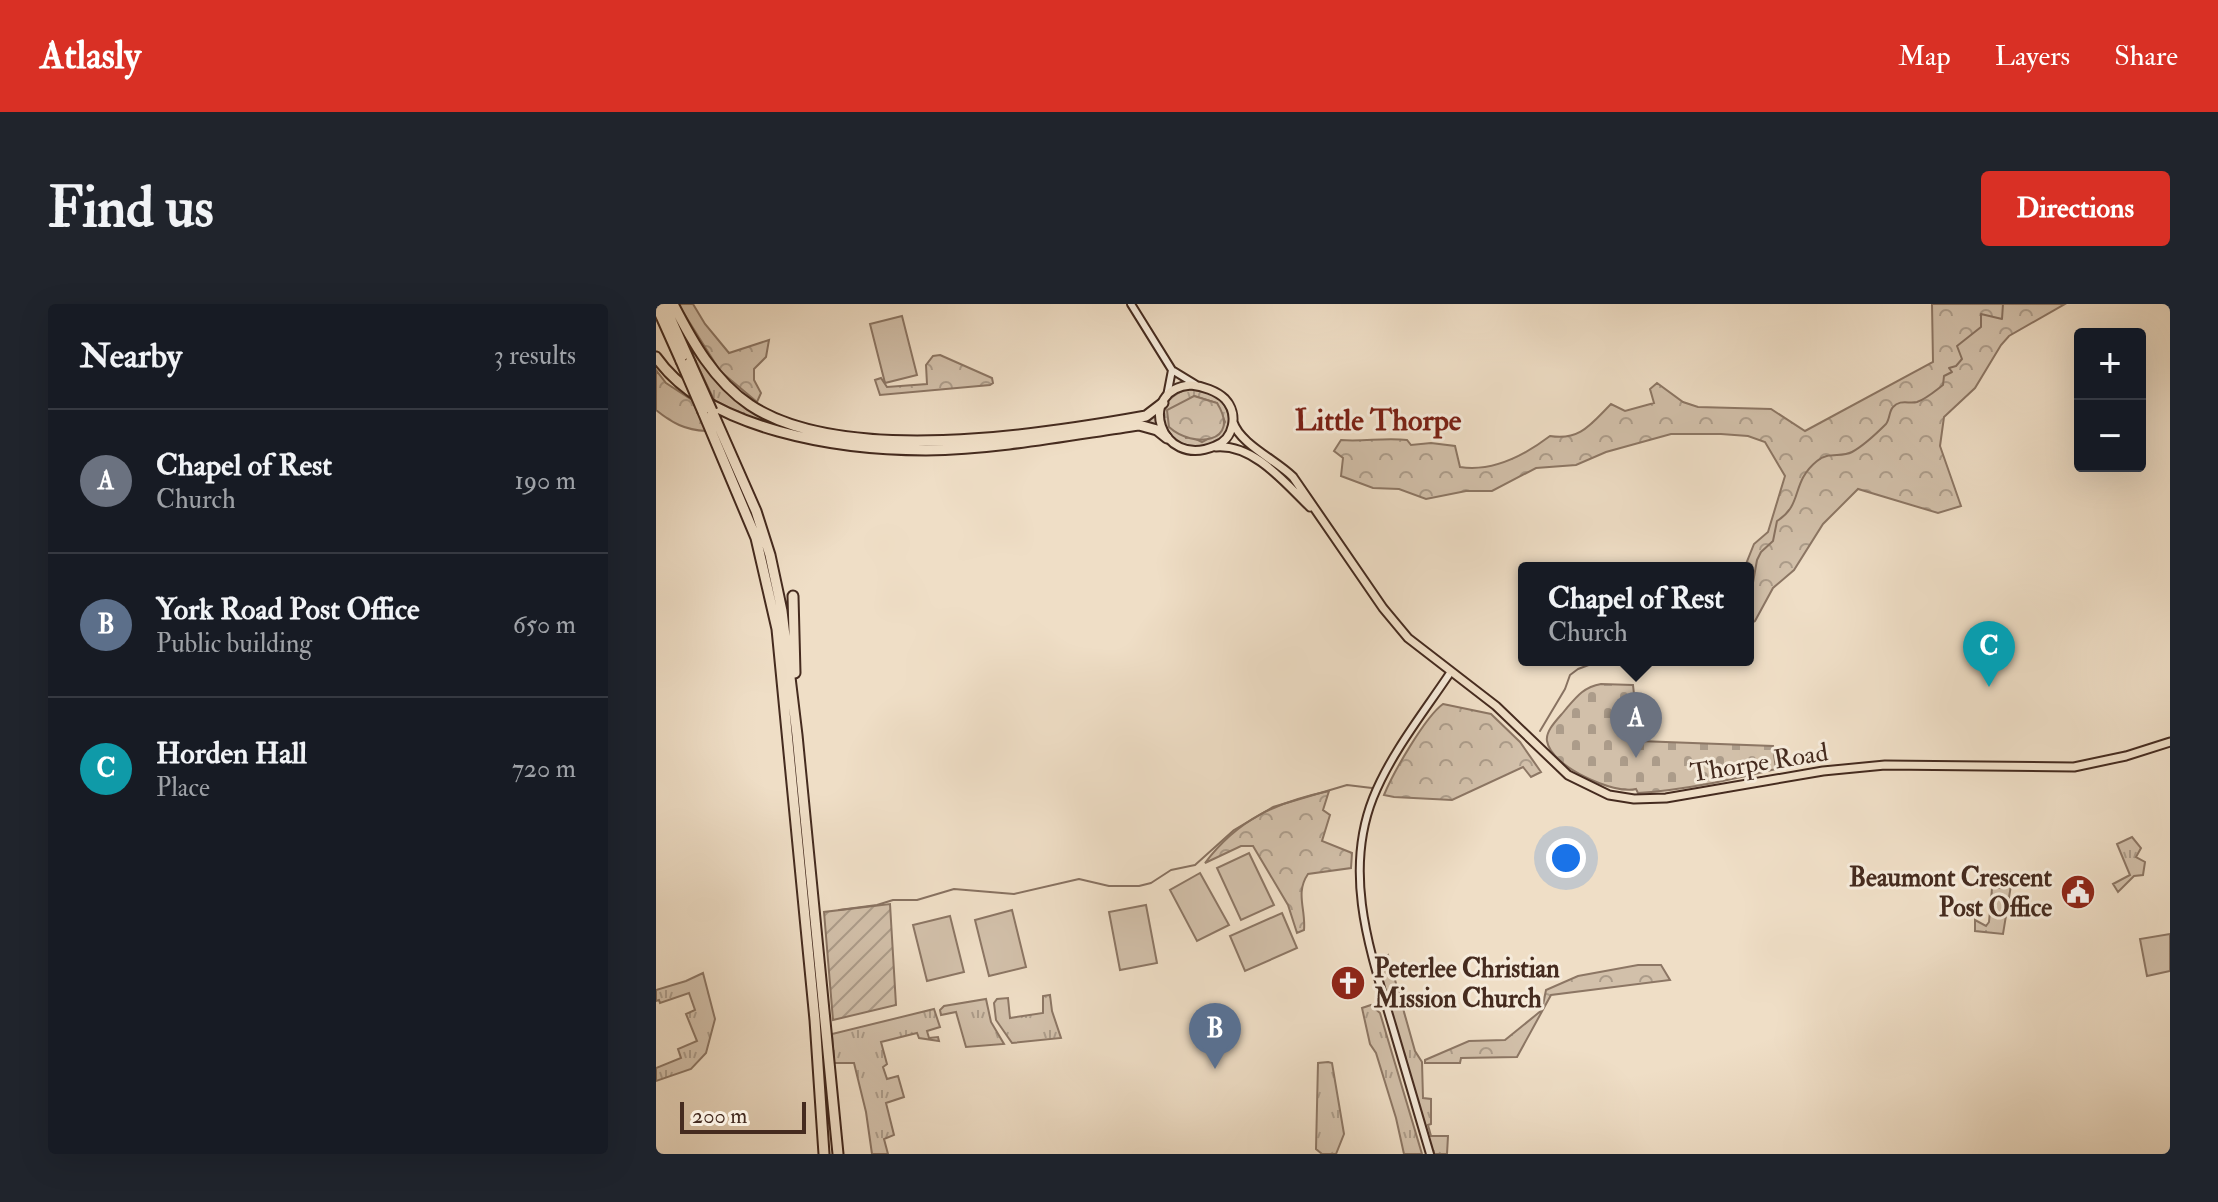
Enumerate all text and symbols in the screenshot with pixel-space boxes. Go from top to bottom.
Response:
text: Atlasly [40,32,141,80]
text: Map [1898,39,1951,74]
text: Layers [1995,39,2070,74]
text: Share [2114,39,2178,74]
button: Directions [1981,171,2170,246]
text: Find us [48,173,214,244]
map controls [2074,328,2146,472]
button: + [2074,328,2146,400]
text: Nearby [80,335,182,378]
text: 3 results [494,340,576,372]
button: − [2074,400,2146,472]
district label: Little Thorpe [1295,402,1462,439]
text: Chapel of Rest [156,447,332,484]
text: A [98,465,114,497]
text: 190 m [515,465,576,497]
text: Church [156,484,236,516]
popup [1518,562,1754,666]
text: Chapel of Rest [1548,580,1724,617]
text: York Road Post Office [156,591,420,628]
text: B [97,609,115,641]
text: 650 m [513,609,576,641]
text: Church [1548,617,1628,649]
pin: C [1963,621,2015,687]
text: Public building [156,628,312,660]
pin: A [1610,692,1662,758]
text: Horden Hall [156,735,307,772]
street label: Thorpe Road [1688,736,1831,791]
text: C [96,753,116,785]
text: 720 m [512,753,576,785]
text: Place [156,772,210,804]
your location [1546,838,1586,878]
place label: Beaumont Crescent Post Office [1849,862,2053,924]
public building icon: Beaumont Crescent Post Office [2059,873,2097,911]
place label: Peterlee Christian Mission Church [1373,953,1560,1015]
church icon: Peterlee Christian Mission Church [1329,964,1367,1002]
pin: B [1189,1003,1241,1069]
scale bar [680,1098,806,1134]
text: 200 m [692,1102,747,1130]

